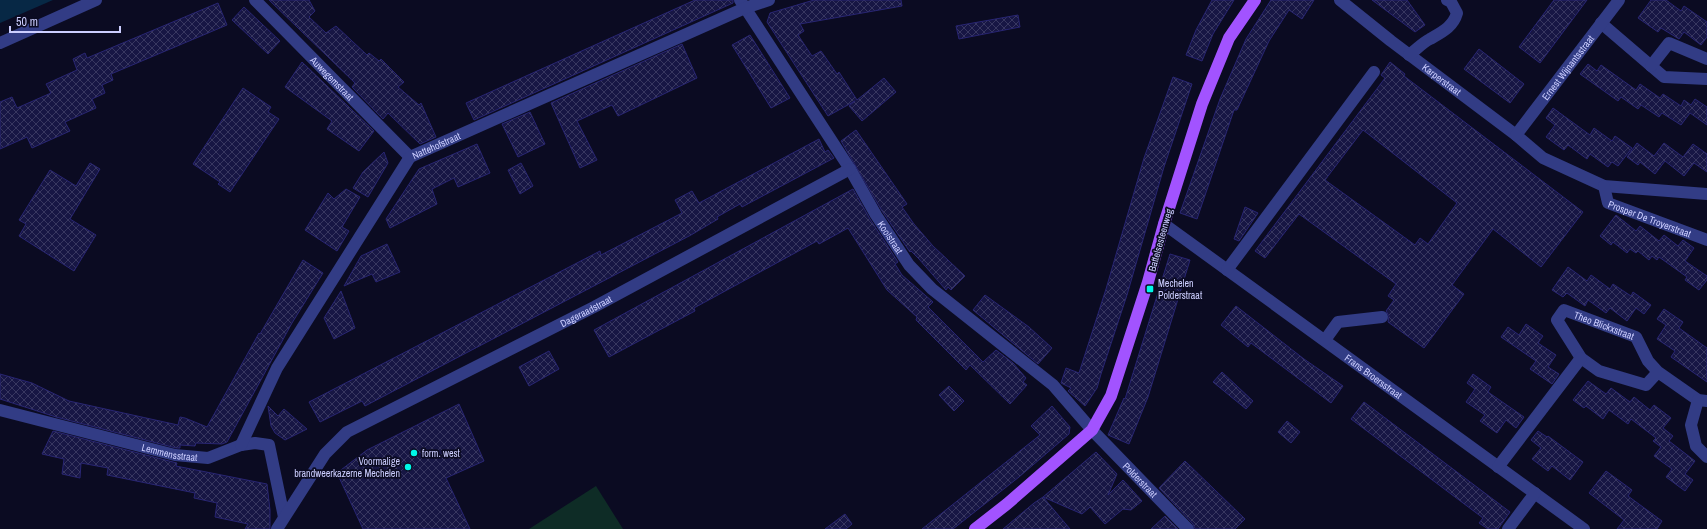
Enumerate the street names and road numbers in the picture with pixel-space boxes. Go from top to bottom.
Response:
street label: Ernest Wijnantsstraat [1539,32,1597,103]
street label: Auwegemstraat [307,53,357,104]
street label: Karperstraat [1420,61,1464,99]
street label: Nattehofstraat [410,129,463,162]
street label: Prosper De Troyerstraat [1606,198,1694,241]
street label: Battelsesteenweg [1145,207,1176,273]
street label: Koolstraat [875,218,906,257]
street label: Dageraadstraat [558,292,615,330]
street label: Theo Blickxstraat [1572,308,1637,343]
street label: Frans Broersstraat [1342,351,1405,402]
street label: Lemmensstraat [140,441,199,464]
street label: Polderstraat [1120,460,1160,501]

